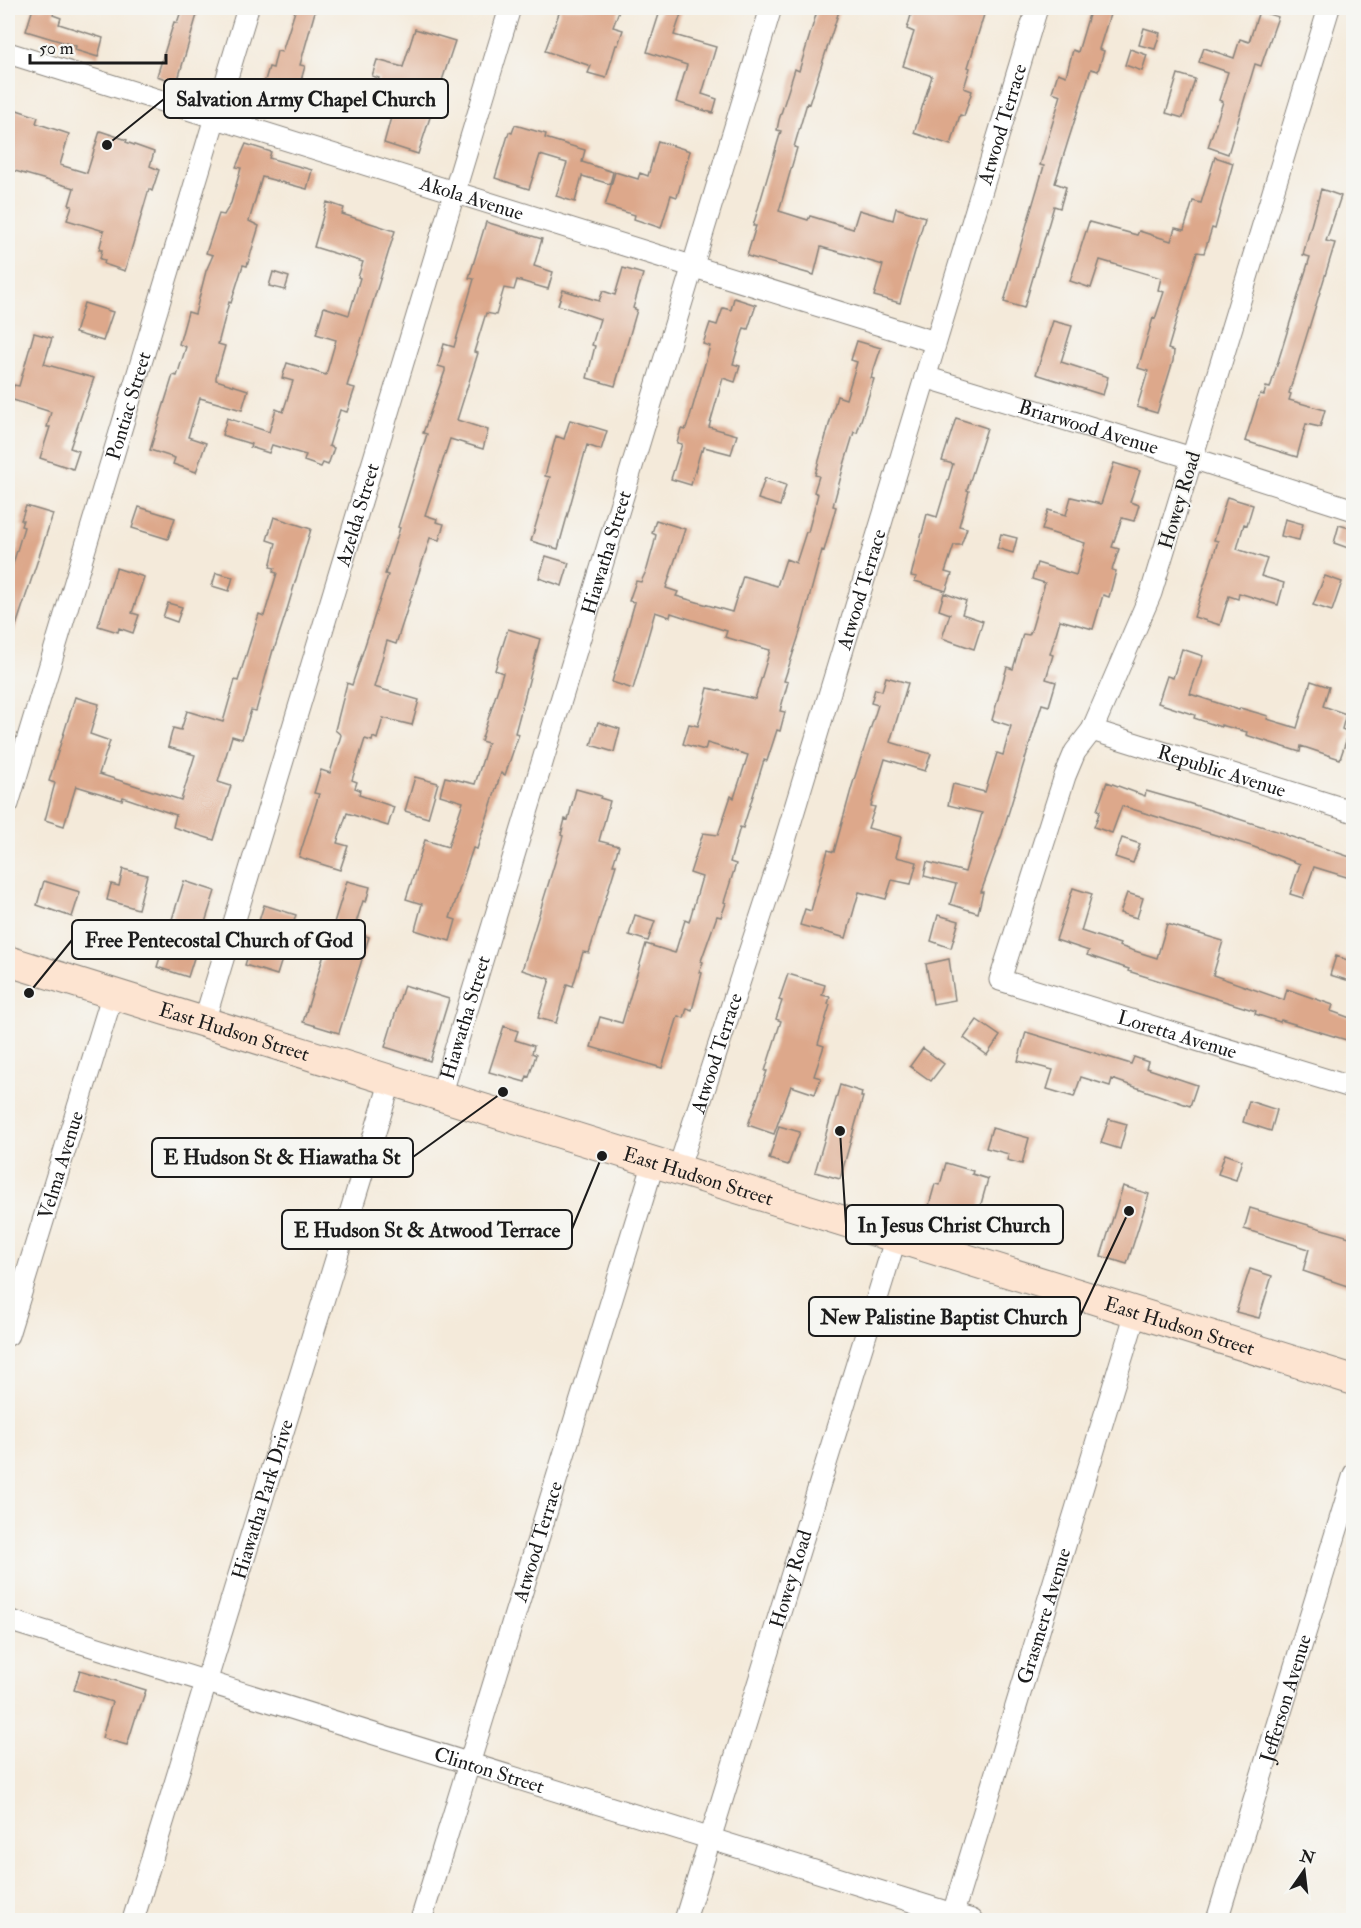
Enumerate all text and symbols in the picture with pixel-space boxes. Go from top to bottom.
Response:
scale bar [30,27,166,65]
text: 50 m [39,37,74,60]
street label: Atwood Terrace [972,61,1032,189]
callout: Salvation Army Chapel Church [164,79,448,118]
text: Salvation Army Chapel Church [176,86,436,113]
street label: Akola Avenue [416,170,527,226]
street label: Pontiac Street [100,348,157,463]
street label: Briarwood Avenue [1015,394,1161,460]
street label: Howey Road [1153,448,1206,552]
street label: Azelda Street [330,460,385,570]
street label: Hiawatha Street [576,487,637,617]
street label: Atwood Terrace [831,526,892,654]
street label: Republic Avenue [1154,739,1289,803]
callout: Free Pentecostal Church of God [72,920,365,959]
text: Free Pentecostal Church of God [85,927,354,954]
street label: Hiawatha Street [435,952,496,1083]
street label: Atwood Terrace [685,990,748,1117]
street label: East Hudson Street [156,997,313,1067]
street label: Loretta Avenue [1115,1005,1240,1065]
street label: Velma Avenue [32,1108,89,1222]
callout: E Hudson St & Hiawatha St [152,1138,413,1177]
street label: East Hudson Street [620,1141,777,1212]
text: E Hudson St & Hiawatha St [163,1144,401,1171]
callout: In Jesus Christ Church [846,1205,1063,1244]
callout: E Hudson St & Atwood Terrace [282,1210,572,1249]
text: In Jesus Christ Church [858,1212,1050,1239]
text: E Hudson St & Atwood Terrace [294,1217,560,1244]
street label: East Hudson Street [1101,1291,1258,1361]
callout: New Palistine Baptist Church [809,1297,1080,1336]
text: New Palistine Baptist Church [819,1304,1068,1331]
street label: Hiawatha Park Drive [226,1416,299,1583]
street label: Atwood Terrace [507,1478,568,1606]
street label: Howey Road [764,1527,818,1631]
street label: Grasmere Avenue [1012,1545,1077,1687]
street label: Jefferson Avenue [1254,1631,1317,1766]
street label: Clinton Street [431,1741,548,1799]
north arrow [1274,1841,1334,1901]
text: N [1297,1846,1317,1869]

